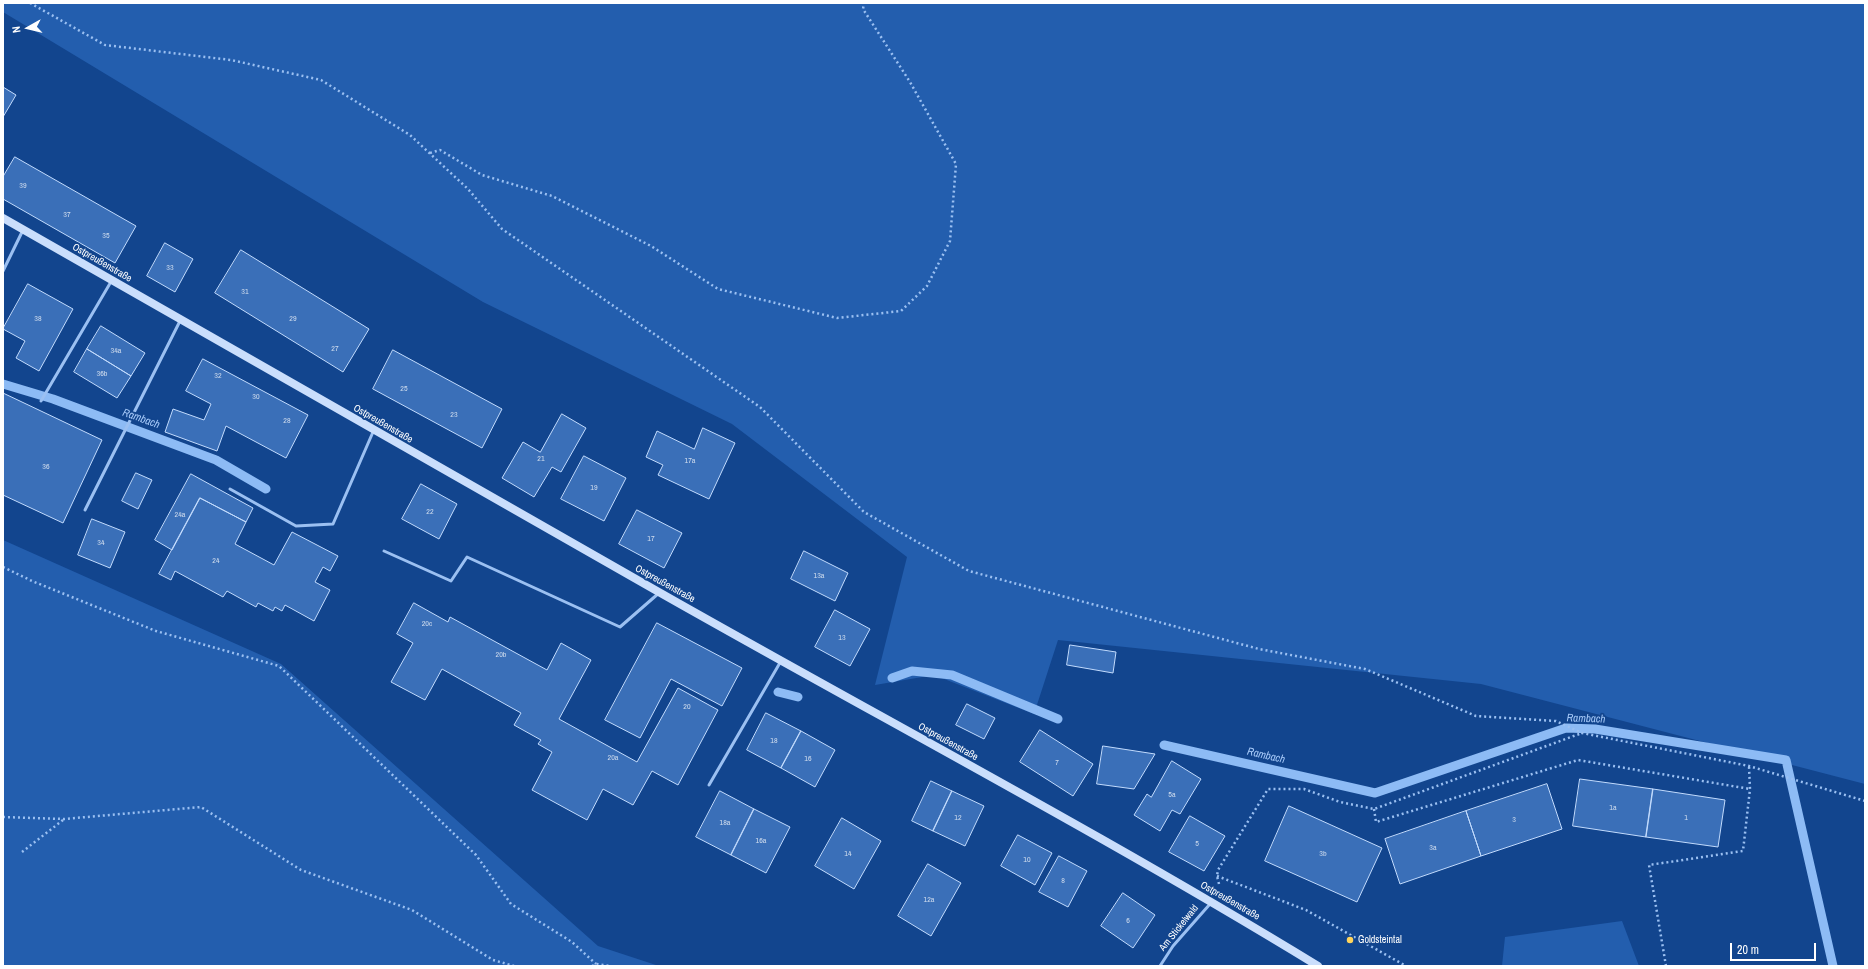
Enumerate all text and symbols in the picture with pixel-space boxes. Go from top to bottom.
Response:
north arrow [8,8,48,48]
text: N [9,25,24,34]
house number: 39 [19,181,27,191]
house number: 37 [63,210,71,220]
house number: 35 [102,231,110,241]
street label: Ostpreußenstraße [70,241,134,285]
house number: 33 [166,263,174,273]
house number: 31 [241,287,249,297]
house number: 38 [34,314,42,324]
house number: 29 [289,314,297,324]
house number: 27 [331,344,339,354]
house number: 34a [111,346,121,356]
house number: 36b [97,369,107,379]
house number: 32 [214,371,222,381]
house number: 25 [400,384,408,394]
house number: 30 [252,392,260,402]
street label: Ostpreußenstraße [351,402,415,446]
water label: Rambach [121,406,161,432]
house number: 23 [450,410,458,420]
house number: 28 [283,416,291,426]
house number: 21 [537,454,545,464]
house number: 17a [685,456,695,466]
house number: 36 [42,462,50,472]
house number: 19 [590,483,598,493]
house number: 22 [426,507,434,517]
house number: 24a [175,510,185,520]
house number: 17 [647,534,655,544]
house number: 34 [97,538,105,548]
house number: 24 [212,556,220,566]
street label: Ostpreußenstraße [633,563,697,605]
house number: 13a [814,571,824,581]
house number: 20c [422,619,432,629]
house number: 13 [838,633,846,643]
house number: 20b [496,650,506,660]
house number: 20 [683,702,691,712]
water label: Rambach [1566,712,1606,726]
street label: Ostpreußenstraße [916,721,980,763]
house number: 18 [770,736,778,746]
water label: Rambach [1246,745,1286,767]
house number: 20a [608,753,618,763]
house number: 16 [804,754,812,764]
house number: 7 [1055,758,1059,768]
house number: 5a [1168,790,1176,800]
house number: 1a [1609,803,1617,813]
house number: 12 [954,813,962,823]
house number: 1 [1684,813,1688,823]
house number: 3 [1512,815,1516,825]
house number: 18a [720,818,730,828]
house number: 16a [756,836,766,846]
house number: 5 [1195,839,1199,849]
house number: 3a [1429,843,1437,853]
house number: 14 [844,849,852,859]
house number: 3b [1319,849,1327,859]
house number: 10 [1023,855,1031,865]
house number: 8 [1061,876,1065,886]
street label: Ostpreußenstraße [1198,879,1262,923]
house number: 12a [924,895,934,905]
street label: Am Stickelwald [1157,902,1201,954]
house number: 6 [1126,916,1130,926]
place label: Goldsteintal [1358,934,1402,946]
marker: Goldsteintal [1345,935,1355,945]
scale bar [1732,935,1818,961]
text: 20 m [1737,942,1759,958]

